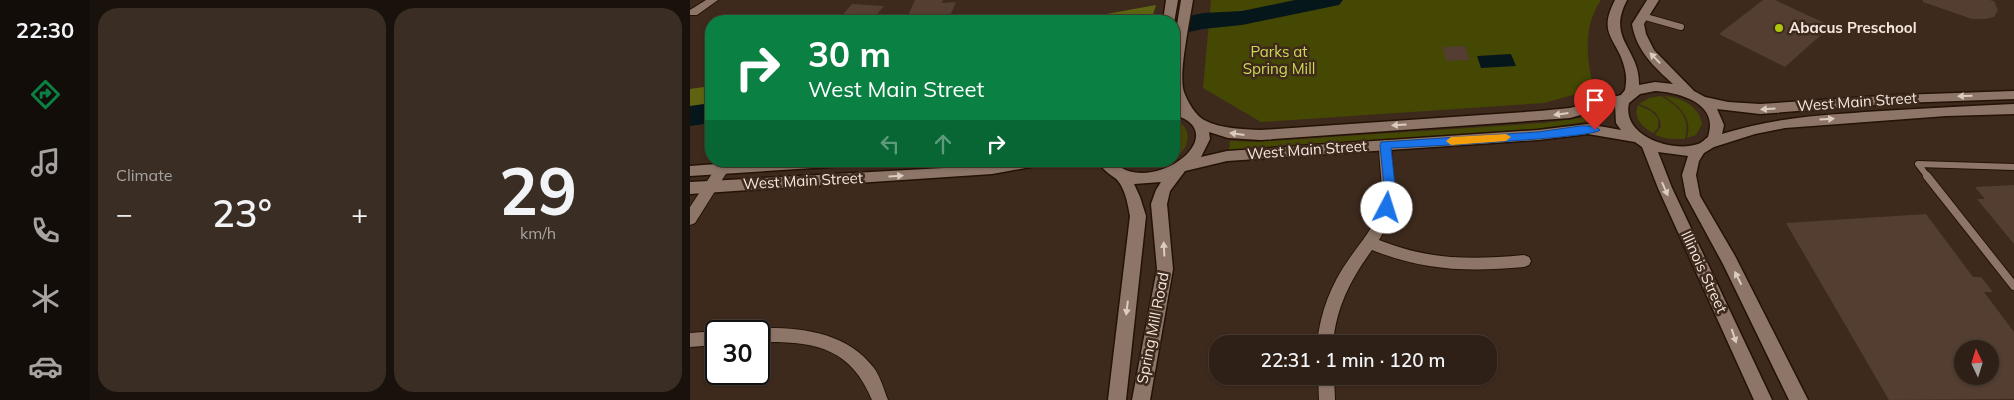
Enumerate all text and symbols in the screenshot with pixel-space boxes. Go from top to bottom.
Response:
text: 22:30 [16,16,74,44]
place label: Abacus Preschool [1789,18,1917,37]
marker: Abacus Preschool [1773,22,1785,34]
text: 30 m [808,32,891,76]
icon: right [725,35,790,100]
park label: Parks at Spring Mill [1243,42,1315,78]
one-way arrow [1649,52,1661,64]
text: West Main Street [808,75,984,103]
icon: directions [28,77,63,112]
pin [1574,79,1616,130]
icon: arrive [1581,86,1609,114]
street label: West Main Street [1796,88,1918,115]
one-way arrow [1957,93,1973,101]
one-way arrow [1760,105,1776,113]
one-way arrow [1552,110,1568,118]
one-way arrow [1819,115,1835,123]
one-way arrow [1390,122,1406,130]
one-way arrow [1228,129,1244,137]
icon: left [876,130,904,158]
icon: ahead [929,130,957,158]
icon: right [982,130,1010,158]
street label: West Main Street [1246,136,1368,163]
icon: music [28,145,63,180]
text: 29 [499,150,577,231]
text: Climate [116,165,172,185]
street label: West Main Street [742,168,863,193]
one-way arrow [888,172,904,180]
position arrow [1360,181,1412,233]
one-way arrow [1662,182,1670,196]
text: 23° [212,189,272,237]
text: − [116,196,133,231]
text: + [351,196,368,231]
icon: phone [28,213,63,248]
text: km/h [520,223,556,243]
street label: Illinois Street [1677,228,1732,316]
one-way arrow [1160,240,1168,256]
street label: Spring Mill Road [1132,270,1173,385]
one-way arrow [1734,271,1742,286]
icon: climate [28,281,63,316]
one-way arrow [1123,300,1131,316]
speed limit sign: 30 [705,320,770,385]
one-way arrow [1730,329,1738,344]
north arrow [1954,340,1999,385]
map controls [1954,340,1999,385]
text: 22:31 · 1 min · 120 m [1260,348,1446,372]
icon: car [28,349,63,384]

